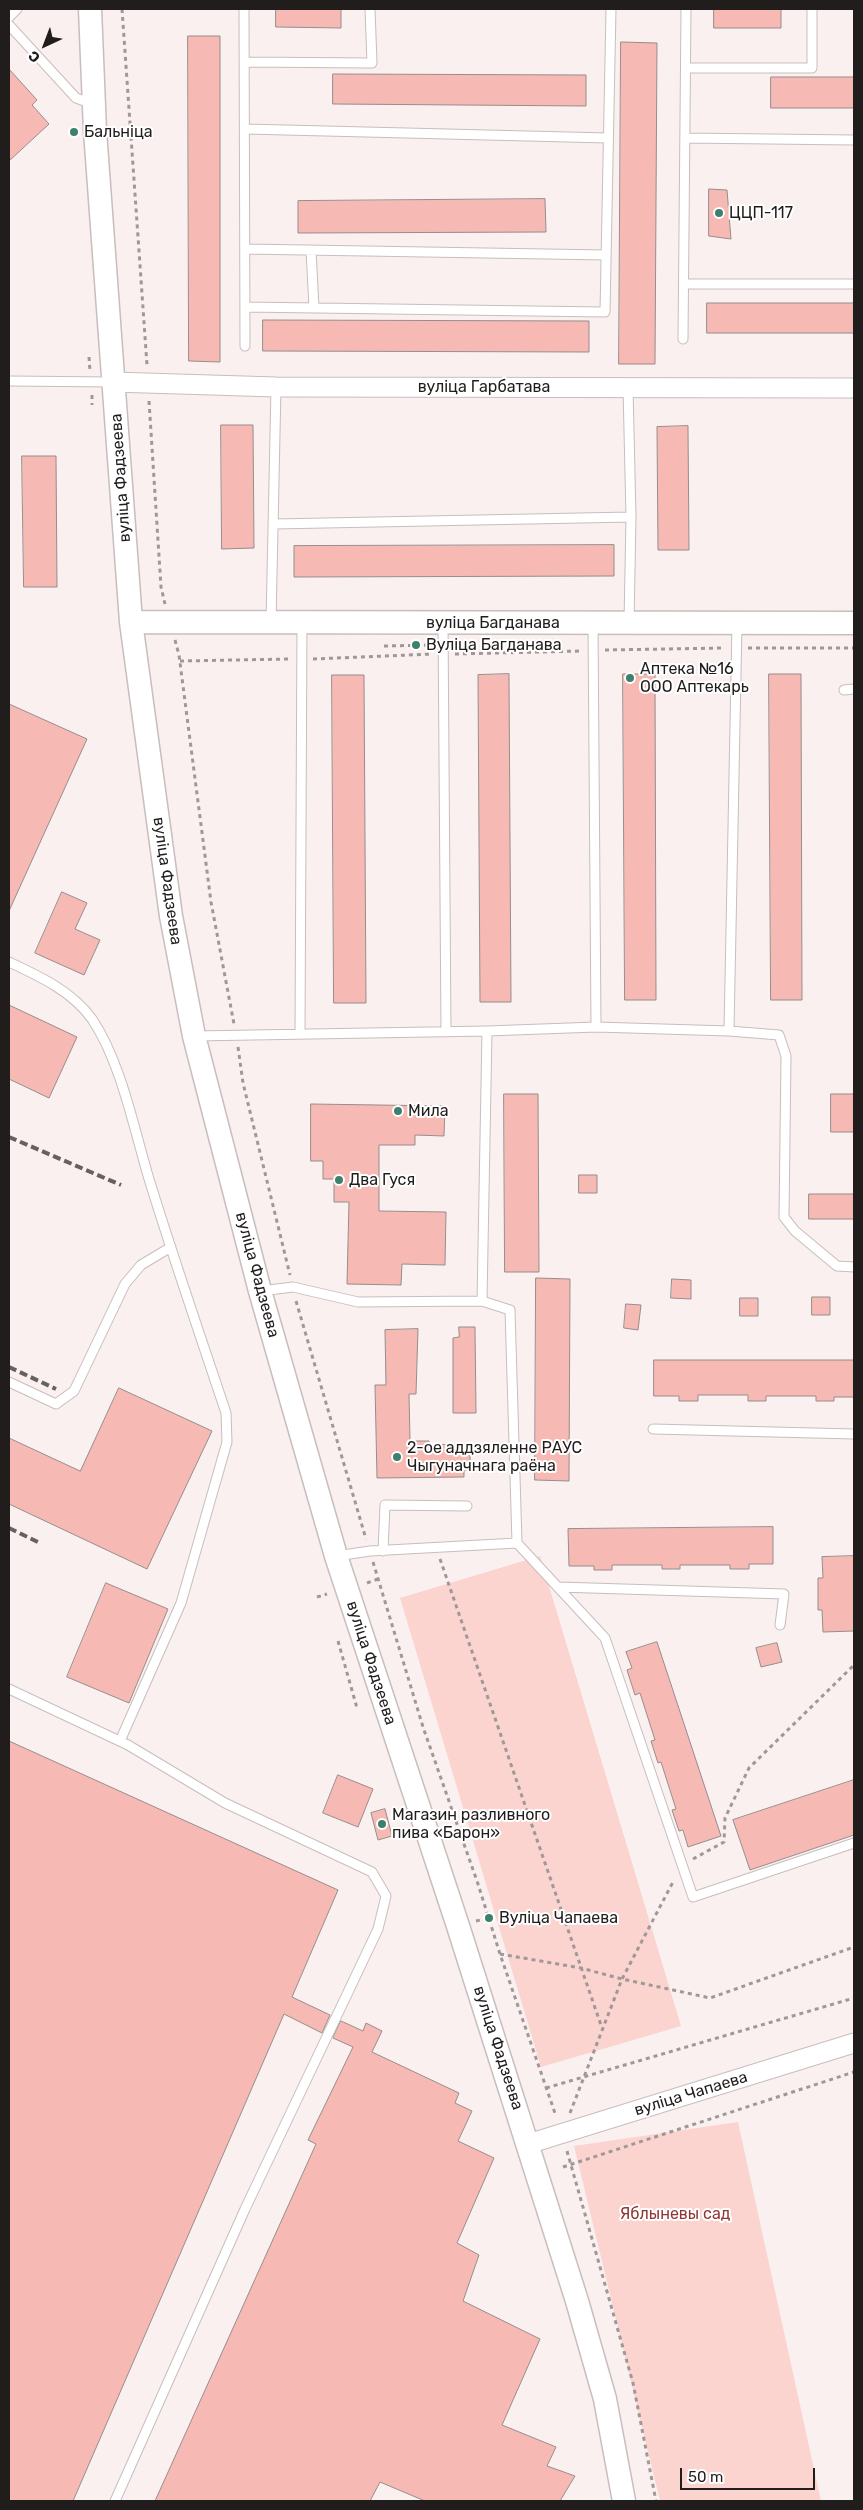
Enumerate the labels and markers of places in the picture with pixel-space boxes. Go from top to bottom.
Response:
place label: Бальніца [84,122,153,142]
marker: Бальніца [68,126,80,138]
place label: ЦЦП-117 [729,203,793,223]
marker: ЦЦП-117 [713,207,725,219]
place label: Вуліца Багданава [426,635,562,655]
marker: Вуліца Багданава [410,639,422,651]
place label: Аптека №16 ООО Аптекарь [640,659,749,697]
marker: Аптека №16 ООО Аптекарь [624,672,636,684]
place label: Мила [408,1101,449,1121]
marker: Мила [392,1105,404,1117]
place label: Два Гуся [349,1170,415,1190]
marker: Два Гуся [333,1174,345,1186]
place label: 2-ое аддзяленне РАУС Чыгуначнага раёна [407,1438,582,1476]
marker: 2-ое аддзяленне РАУС Чыгуначнага раёна [391,1451,403,1463]
place label: Магазин разливного пива «Барон» [392,1805,550,1843]
marker: Магазин разливного пива «Барон» [376,1818,388,1830]
place label: Вуліца Чапаева [499,1908,618,1928]
marker: Вуліца Чапаева [483,1912,495,1924]

